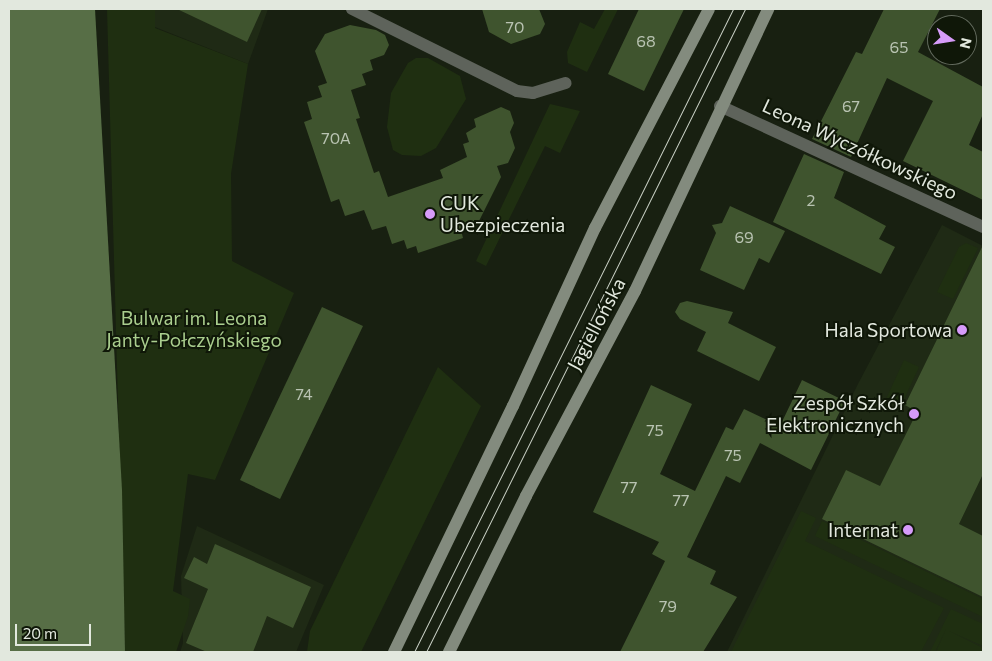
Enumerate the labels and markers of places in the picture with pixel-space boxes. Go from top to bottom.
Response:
place label: CUK Ubezpieczenia [440,192,565,236]
marker: CUK Ubezpieczenia [424,208,436,220]
place label: Hala Sportowa [824,319,952,341]
marker: Hala Sportowa [956,324,968,336]
place label: Zespół Szkół Elektronicznych [766,392,904,436]
marker: Zespół Szkół Elektronicznych [908,408,920,420]
place label: Internat [828,519,898,541]
marker: Internat [902,524,914,536]

